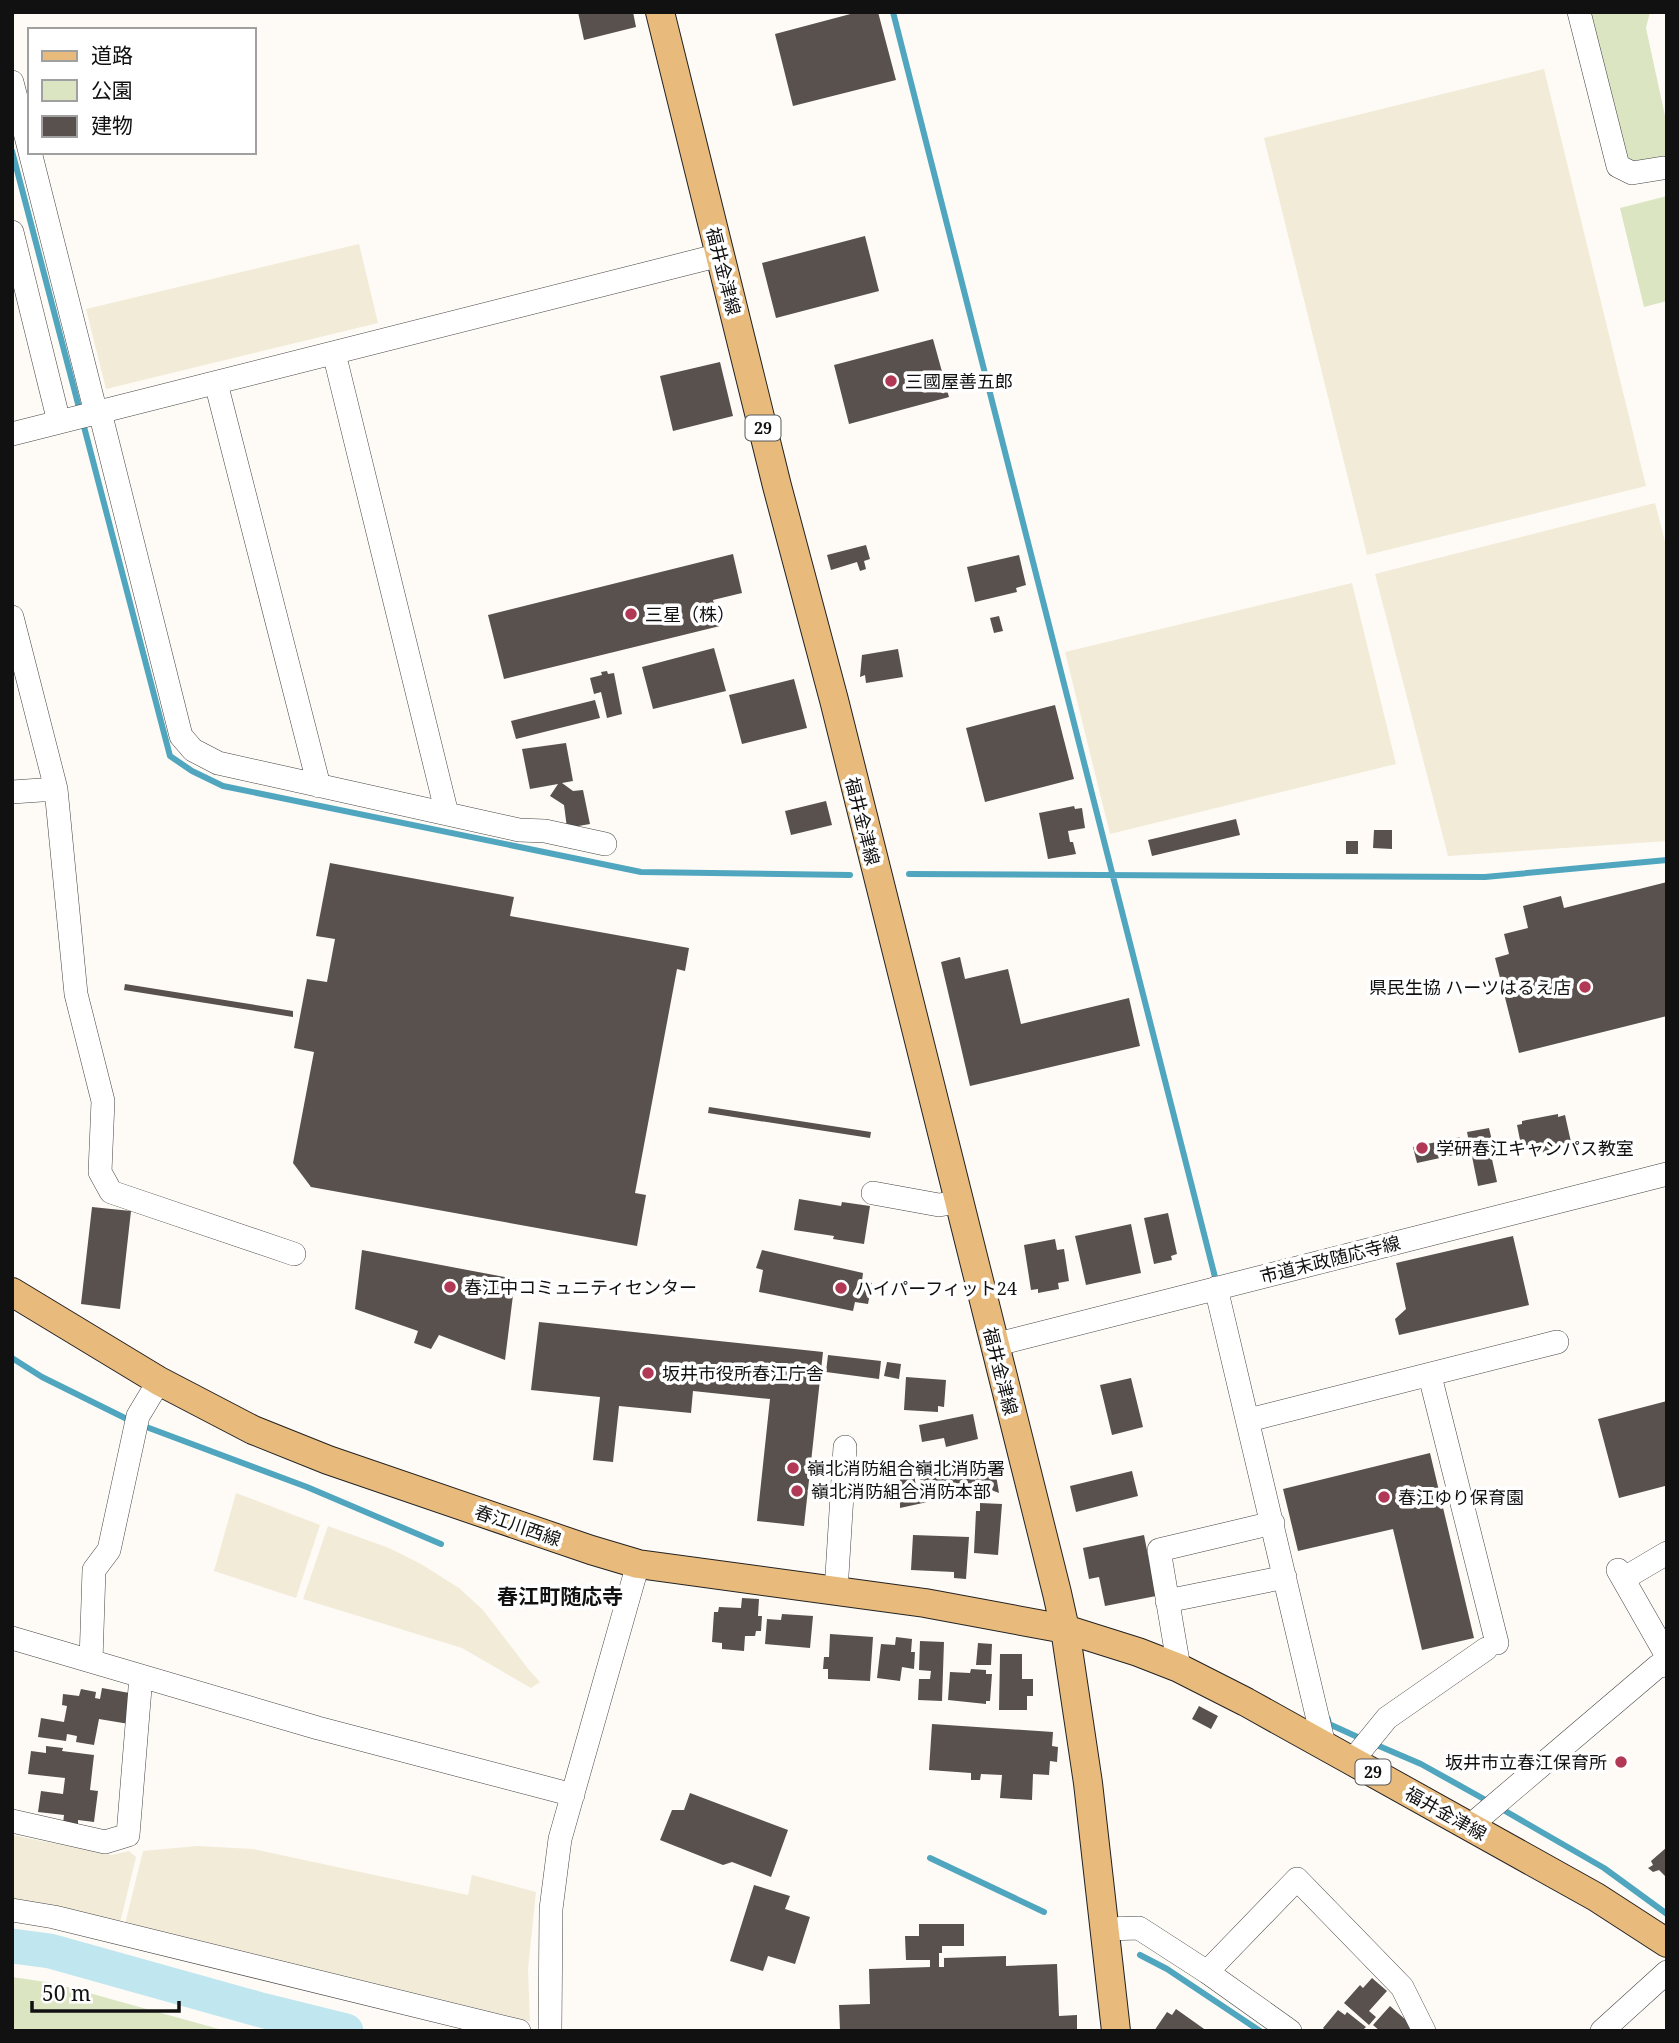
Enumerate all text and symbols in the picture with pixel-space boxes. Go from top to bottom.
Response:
legend [28,28,256,154]
text: 道路 [91,41,133,69]
text: 公園 [91,76,133,104]
text: 建物 [91,111,133,139]
street label: 福井金津線 [701,224,747,318]
place label: 三國屋善五郎 [905,369,1013,393]
marker: 三國屋善五郎 [883,373,899,389]
road number: 29 [746,416,780,440]
place label: 三星（株） [645,602,735,626]
marker: 三星（株） [623,606,639,622]
street label: 福井金津線 [840,774,886,868]
place label: 県民生協 ハーツはるえ店 [1369,975,1571,999]
marker: 県民生協 ハーツはるえ店 [1577,979,1593,995]
place label: 学研春江キャンパス教室 [1436,1136,1634,1160]
marker: 学研春江キャンパス教室 [1414,1140,1430,1156]
street label: 市道末政随応寺線 [1257,1230,1403,1288]
place label: 春江中コミュニティセンター [464,1275,697,1299]
place label: ハイパーフィット24 [855,1276,1017,1300]
marker: 春江中コミュニティセンター [442,1279,458,1295]
marker: ハイパーフィット24 [833,1280,849,1296]
street label: 福井金津線 [978,1324,1024,1418]
place label: 坂井市役所春江庁舎 [662,1361,824,1385]
marker: 坂井市役所春江庁舎 [640,1365,656,1381]
place label: 嶺北消防組合嶺北消防署 [807,1456,1005,1480]
marker: 嶺北消防組合嶺北消防署 [785,1460,801,1476]
place label: 嶺北消防組合消防本部 [811,1479,991,1503]
marker: 嶺北消防組合消防本部 [789,1483,805,1499]
place label: 春江ゆり保育園 [1398,1485,1524,1509]
marker: 春江ゆり保育園 [1376,1489,1392,1505]
street label: 春江川西線 [472,1499,564,1551]
district label: 春江町随応寺 [497,1582,623,1610]
place label: 坂井市立春江保育所 [1445,1750,1607,1774]
marker: 坂井市立春江保育所 [1613,1754,1629,1770]
road number: 29 [1356,1760,1390,1784]
street label: 福井金津線 [1401,1781,1491,1845]
scale bar [32,1969,178,2013]
text: 50 m [42,1979,91,2007]

